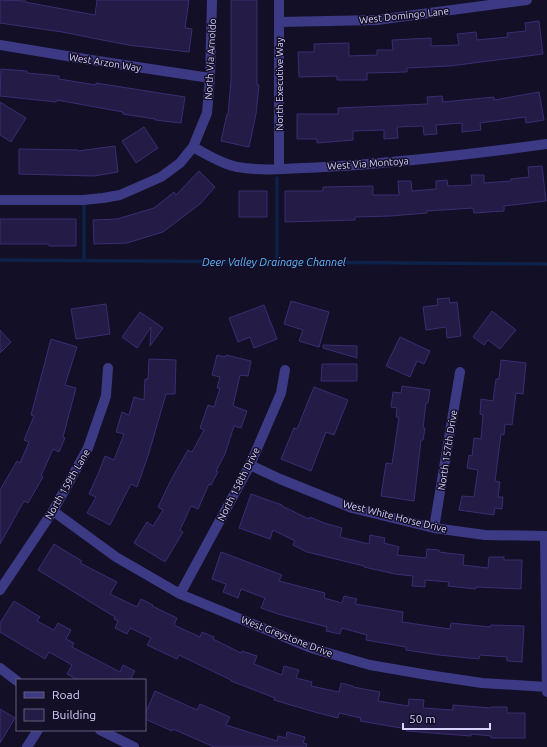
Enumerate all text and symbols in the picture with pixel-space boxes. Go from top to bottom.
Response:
street label: West Domingo Lane [359,5,449,26]
street label: North Via Arnoldo [203,18,218,100]
street label: North Executive Way [274,37,285,131]
street label: West Arzon Way [68,51,142,74]
street label: West Via Montoya [327,155,409,172]
water label: Deer Valley Drainage Channel [202,256,346,268]
street label: North 157th Drive [436,409,459,491]
street label: North 158th Drive [215,446,262,523]
street label: North 159th Lane [43,447,92,521]
street label: West White Horse Drive [342,498,448,535]
street label: West Greystone Drive [239,614,334,659]
legend [16,679,146,731]
text: Road [52,688,80,701]
scale bar [403,705,490,731]
text: Building [52,708,96,721]
text: 50 m [409,712,436,725]

